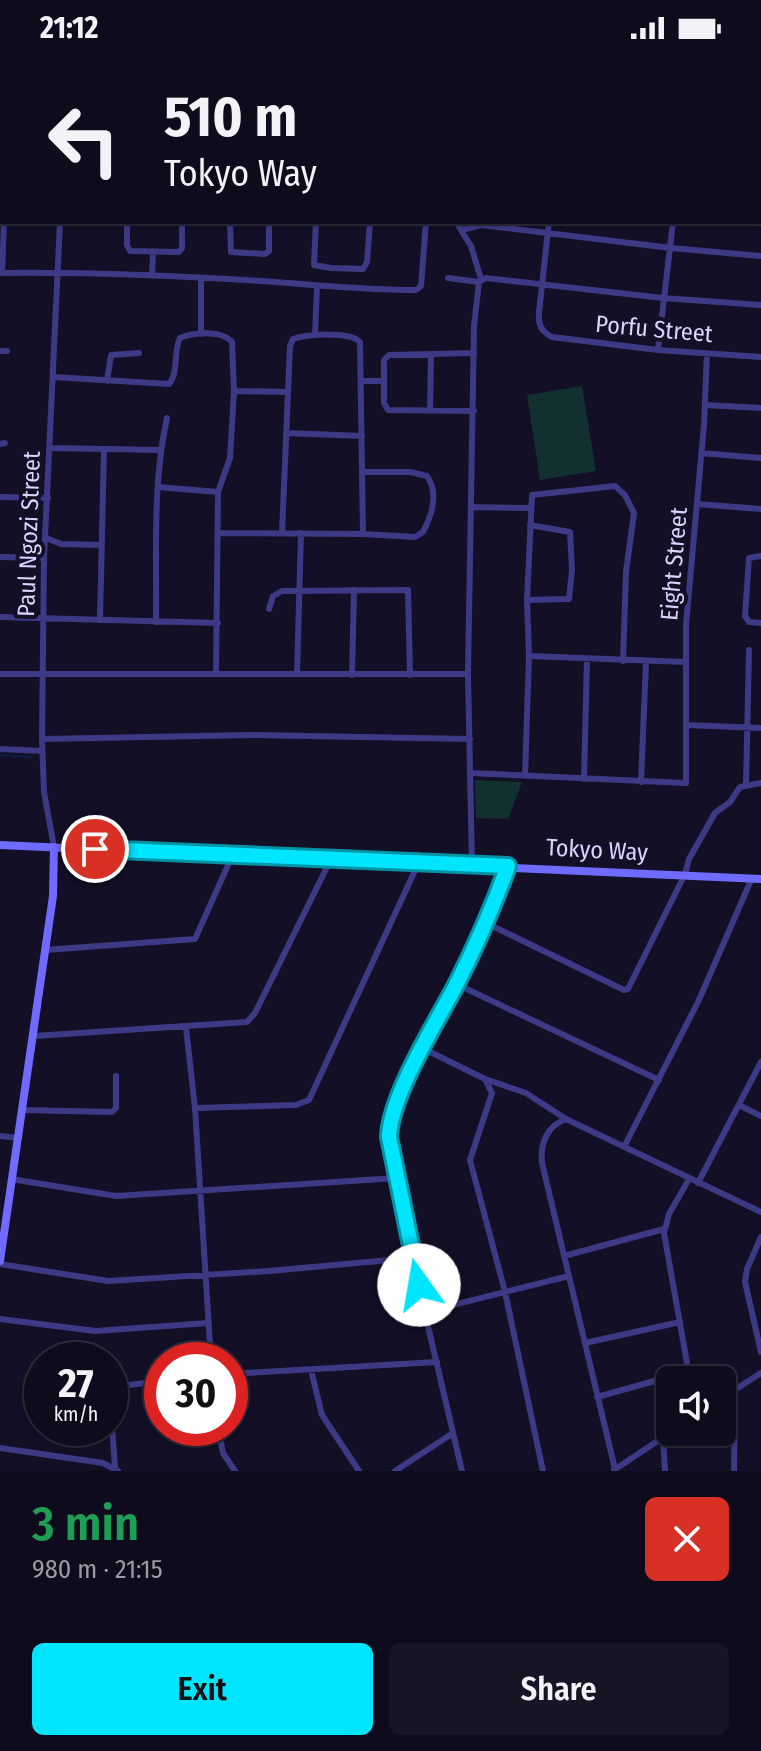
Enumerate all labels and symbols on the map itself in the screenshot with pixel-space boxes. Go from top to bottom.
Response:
street label: Porfu Street [594,310,714,348]
street label: Paul Ngozi Street [12,451,46,617]
street label: Eight Street [655,506,693,622]
pin [61,815,129,883]
street label: Tokyo Way [545,833,649,867]
position arrow [377,1243,461,1327]
speed limit sign: 30 [144,1342,248,1446]

